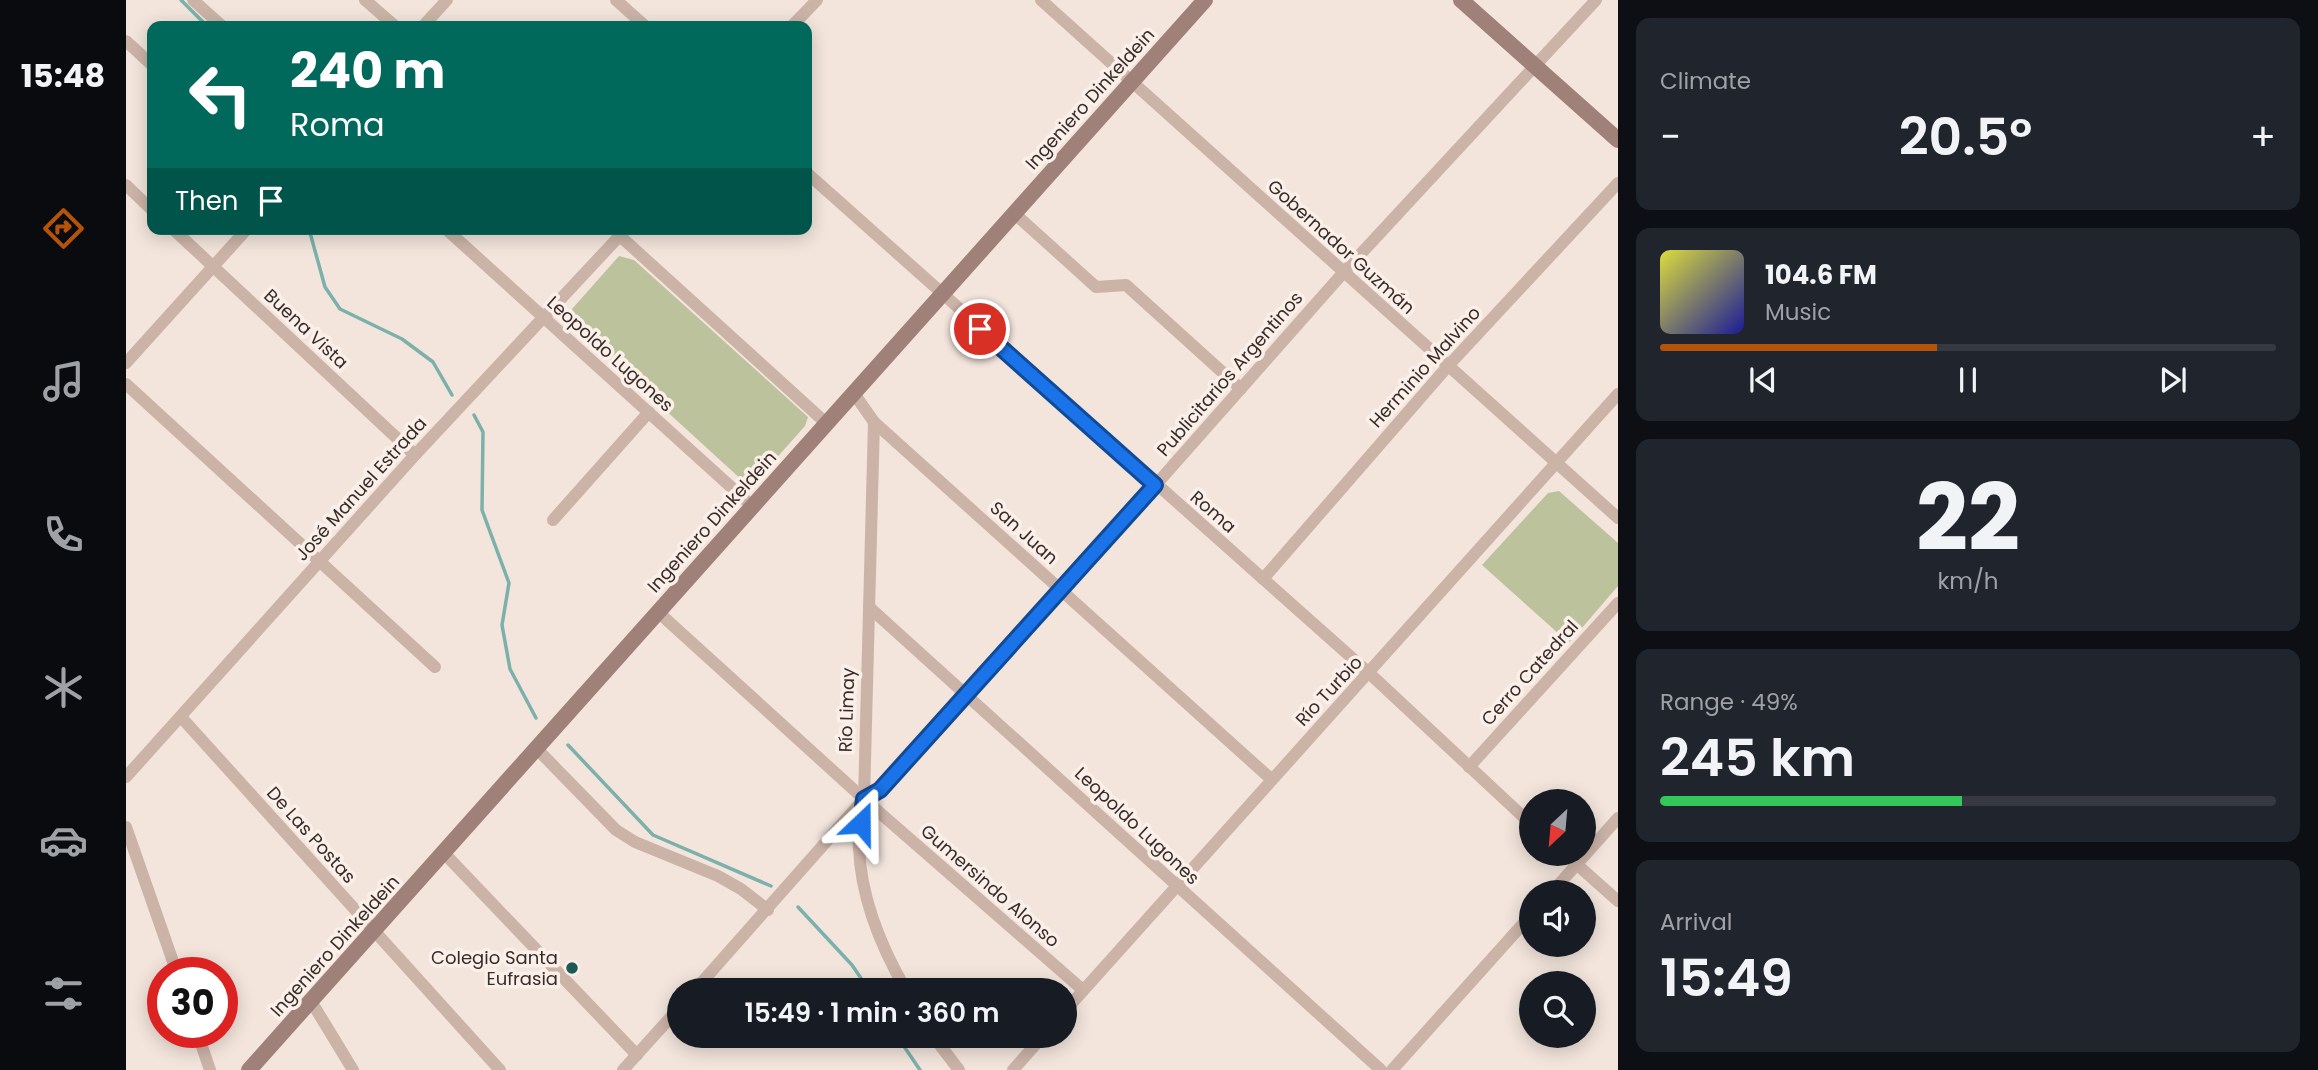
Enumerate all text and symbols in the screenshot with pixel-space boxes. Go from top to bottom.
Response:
street label: Ingeniero Dinkeldein [1019,23,1160,175]
text: 240 m [290,37,445,105]
icon: left [175,49,266,140]
text: 15:48 [21,53,105,98]
text: Climate [1660,65,1751,97]
text: 20.5° [1899,100,2032,173]
text: Roma [290,102,385,147]
text: − [1660,110,1681,163]
text: + [2250,110,2276,163]
street label: Gobernador Guzmán [1262,174,1420,320]
icon: arrive [252,182,290,220]
text: Then [175,183,238,219]
icon: directions [39,204,88,253]
text: 104.6 FM [1765,257,1877,293]
street label: Buena Vista [259,283,354,374]
street label: Publicitarios Argentinos [1151,286,1308,462]
street label: Leopoldo Lugones [542,290,679,417]
text: Music [1765,296,1831,328]
pin [950,299,1010,359]
street label: Herminio Malvino [1363,301,1486,433]
icon: arrive [961,310,999,348]
icon: music [39,357,88,406]
icon: previous [1744,361,1782,399]
icon: pause [1949,361,1987,399]
icon: next [2154,361,2192,399]
street label: José Manuel Estrada [289,411,432,566]
street label: Ingeniero Dinkeldein [641,446,782,598]
text: 22 [1916,454,2020,582]
street label: Roma [1185,485,1242,538]
street label: San Juan [985,495,1064,570]
icon: phone [39,510,88,559]
text: km/h [1937,565,1999,597]
street label: Cerro Catedral [1475,614,1584,731]
street label: Río Turbio [1290,650,1368,731]
icon: climate [39,663,88,712]
street label: Río Limay [833,667,860,753]
text: Range · 49% [1660,686,1798,718]
text: 245 km [1660,721,1855,794]
street label: Leopoldo Lugones [1070,761,1205,890]
street label: De Las Postas [261,781,362,888]
position arrow [824,786,898,860]
north arrow [1519,789,1596,866]
map controls [1519,789,1596,1048]
icon: car [39,816,88,865]
street label: Gumersindo Alonso [916,818,1065,953]
street label: Ingeniero Dinkeldein [264,870,405,1022]
button: sound [1519,880,1596,957]
text: Arrival [1660,906,1732,938]
text: 15:49 [1660,941,1793,1014]
place label: Colegio Santa Eufrasia [431,945,558,991]
speed limit sign: 30 [147,957,238,1048]
marker: Colegio Santa Eufrasia [564,960,580,976]
icon: filters [39,969,88,1018]
button: search [1519,971,1596,1048]
text: 15:49 · 1 min · 360 m [745,995,999,1031]

